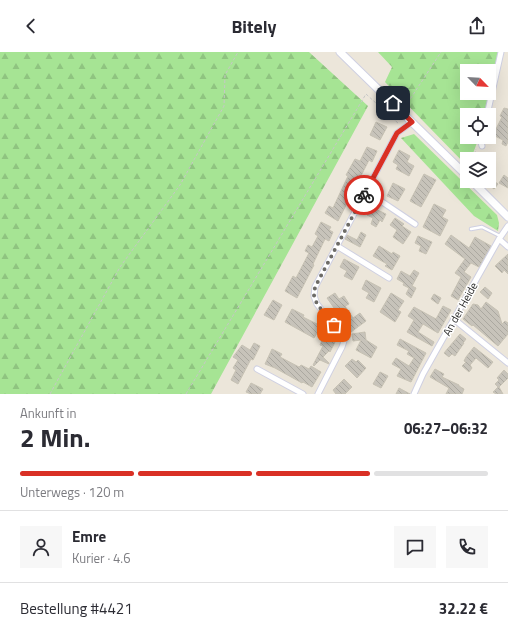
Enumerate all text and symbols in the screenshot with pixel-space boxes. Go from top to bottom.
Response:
text: Bitely [231,13,277,40]
icon: back [20,15,42,37]
icon: share [466,15,488,37]
north arrow [460,64,496,100]
map controls [460,64,496,188]
pin [376,86,410,120]
icon: home [382,92,404,114]
button: locate [460,108,496,144]
button: layers [460,152,496,188]
courier [344,175,384,215]
icon: bike [353,184,375,206]
street label: An der Heide [439,279,482,339]
pin [317,308,351,342]
icon: bag [323,314,345,336]
text: Ankunft in [20,403,76,423]
text: 06:27–06:32 [404,417,488,440]
text: 2 Min. [20,418,90,457]
text: Unterwegs · 120 m [20,482,124,502]
text: Emre [72,525,106,548]
button: person [20,526,62,568]
button: chat [394,526,436,568]
button: phone [446,526,488,568]
text: Kurier · 4.6 [72,548,130,568]
text: Bestellung #4421 [20,597,133,620]
text: 32.22 € [439,597,488,620]

